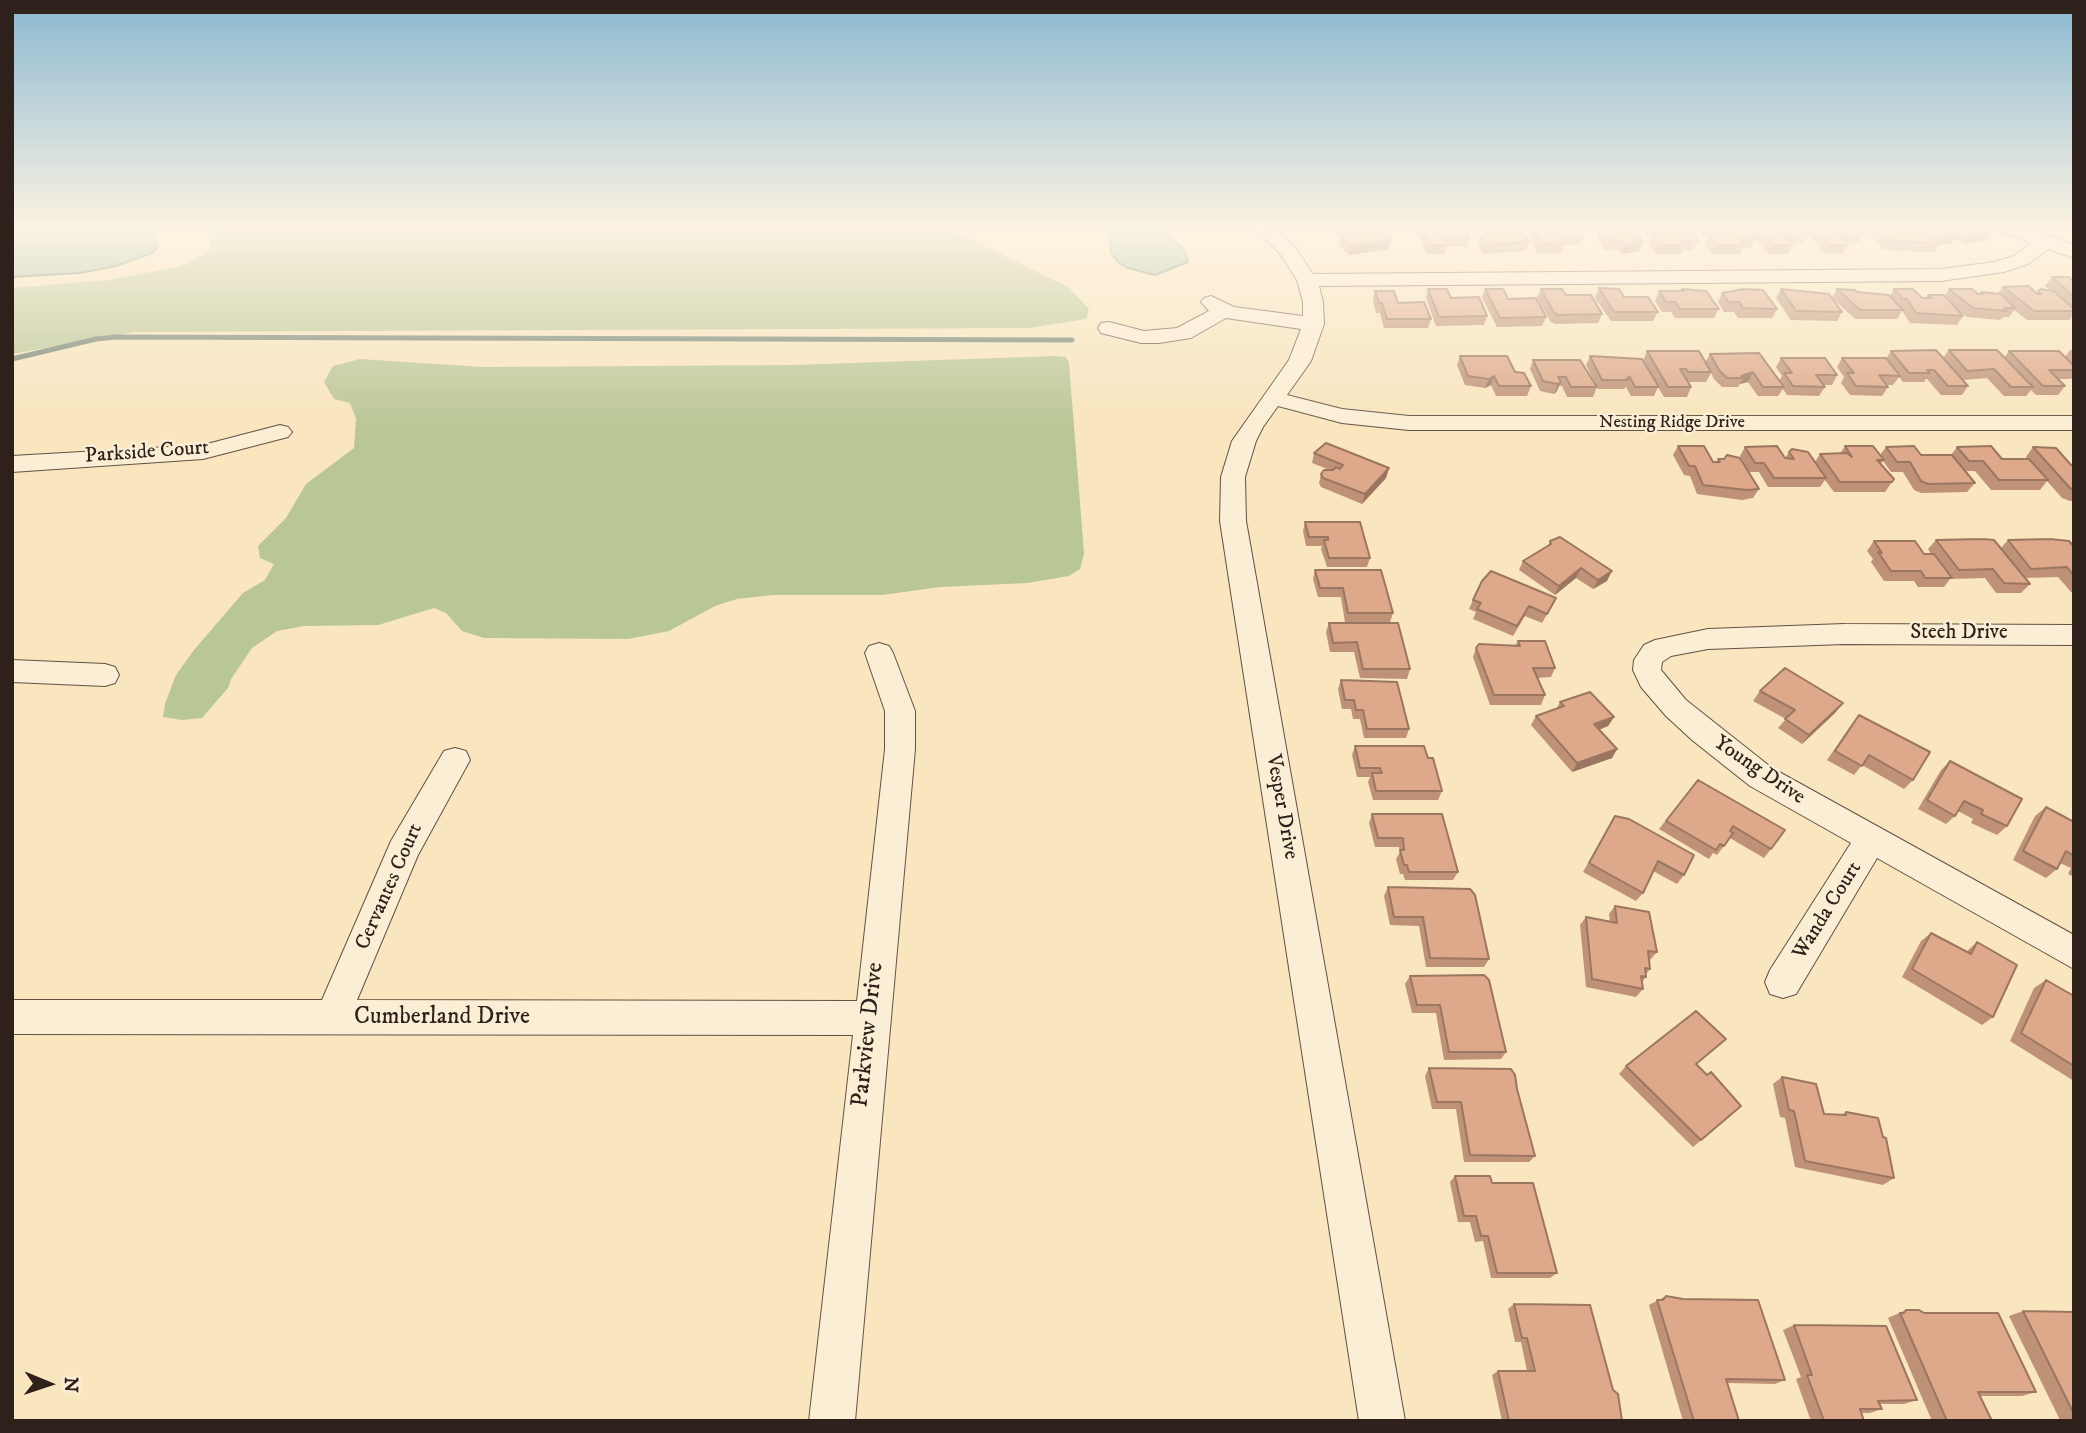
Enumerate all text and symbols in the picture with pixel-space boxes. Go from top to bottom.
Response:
street label: Nesting Ridge Drive [1599,412,1745,434]
street label: Parkside Court [84,436,210,470]
street label: Steeh Drive [1910,621,2008,647]
street label: Young Drive [1709,731,1809,811]
street label: Vesper Drive [1259,753,1303,861]
street label: Cervantes Court [351,820,429,954]
street label: Wanda Court [1788,857,1868,965]
street label: Parkview Drive [847,961,891,1109]
street label: Cumberland Drive [354,1004,530,1032]
north arrow [14,1349,84,1419]
text: N [59,1377,82,1393]

